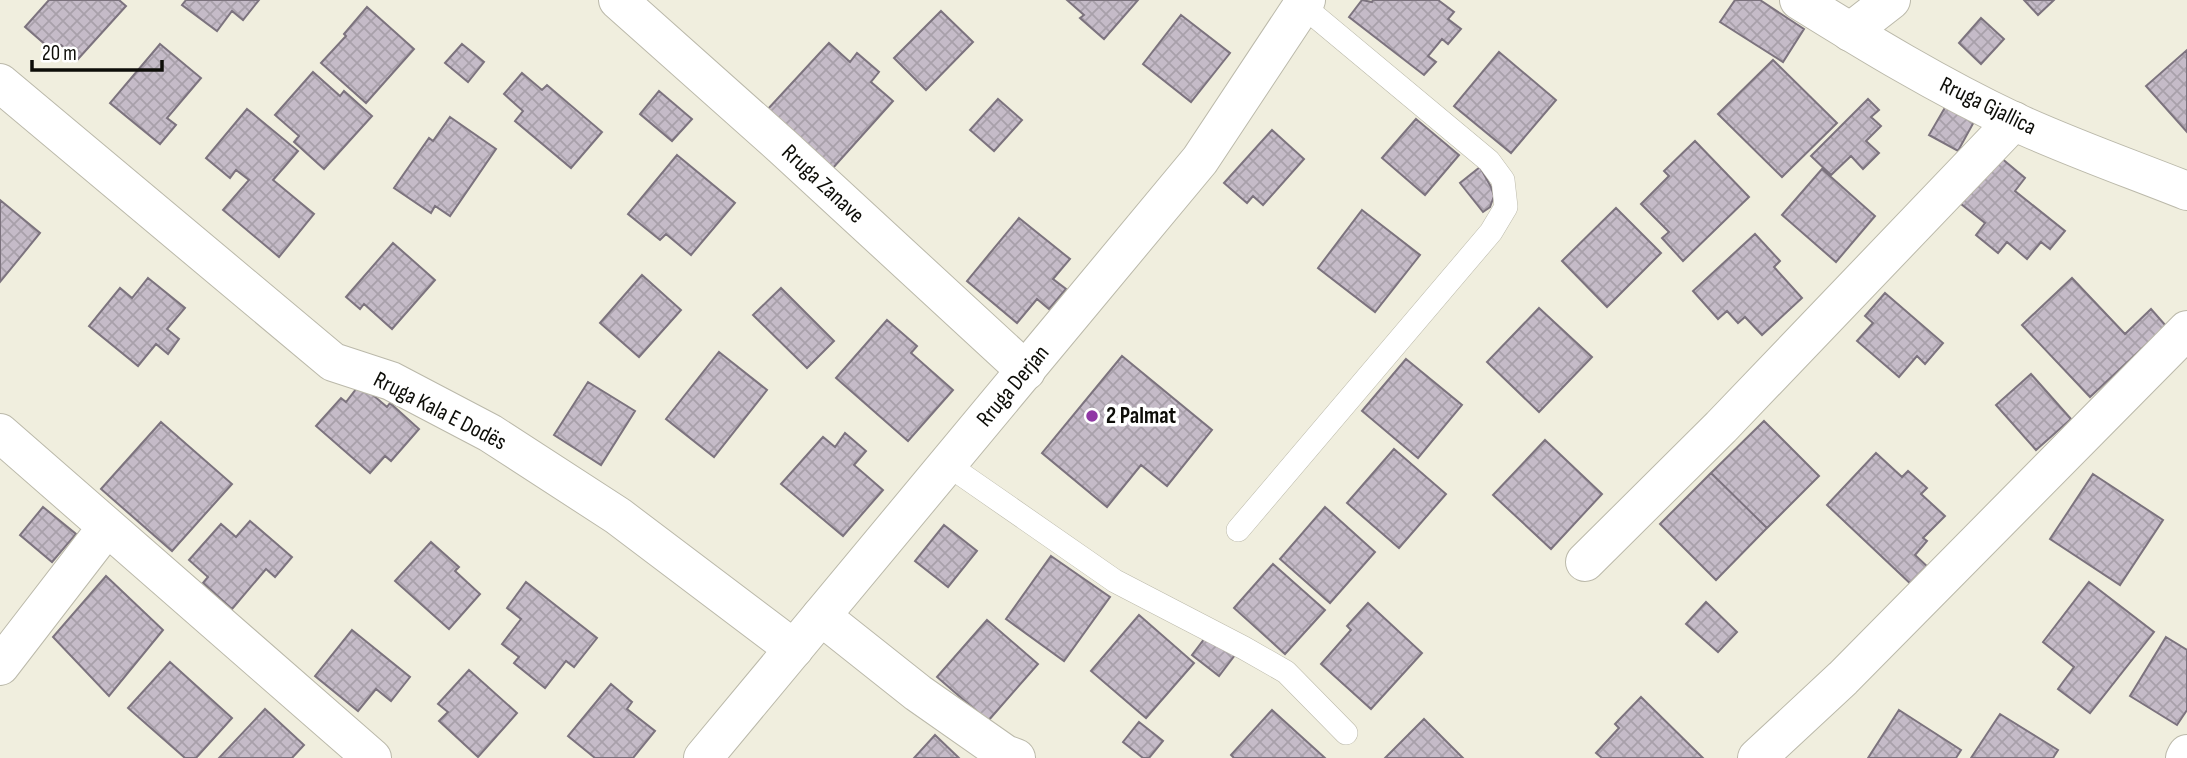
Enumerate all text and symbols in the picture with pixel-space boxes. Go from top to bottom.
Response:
scale bar [32,28,161,72]
text: 20 m [42,41,77,66]
street label: Rruga Gjallica [1935,71,2041,141]
street label: Rruga Zanave [776,139,870,229]
street label: Rruga Derjan [971,339,1055,433]
street label: Rruga Kala E Dodës [369,366,511,456]
place label: 2 Palmat [1106,402,1177,430]
marker: 2 Palmat [1084,408,1100,424]

